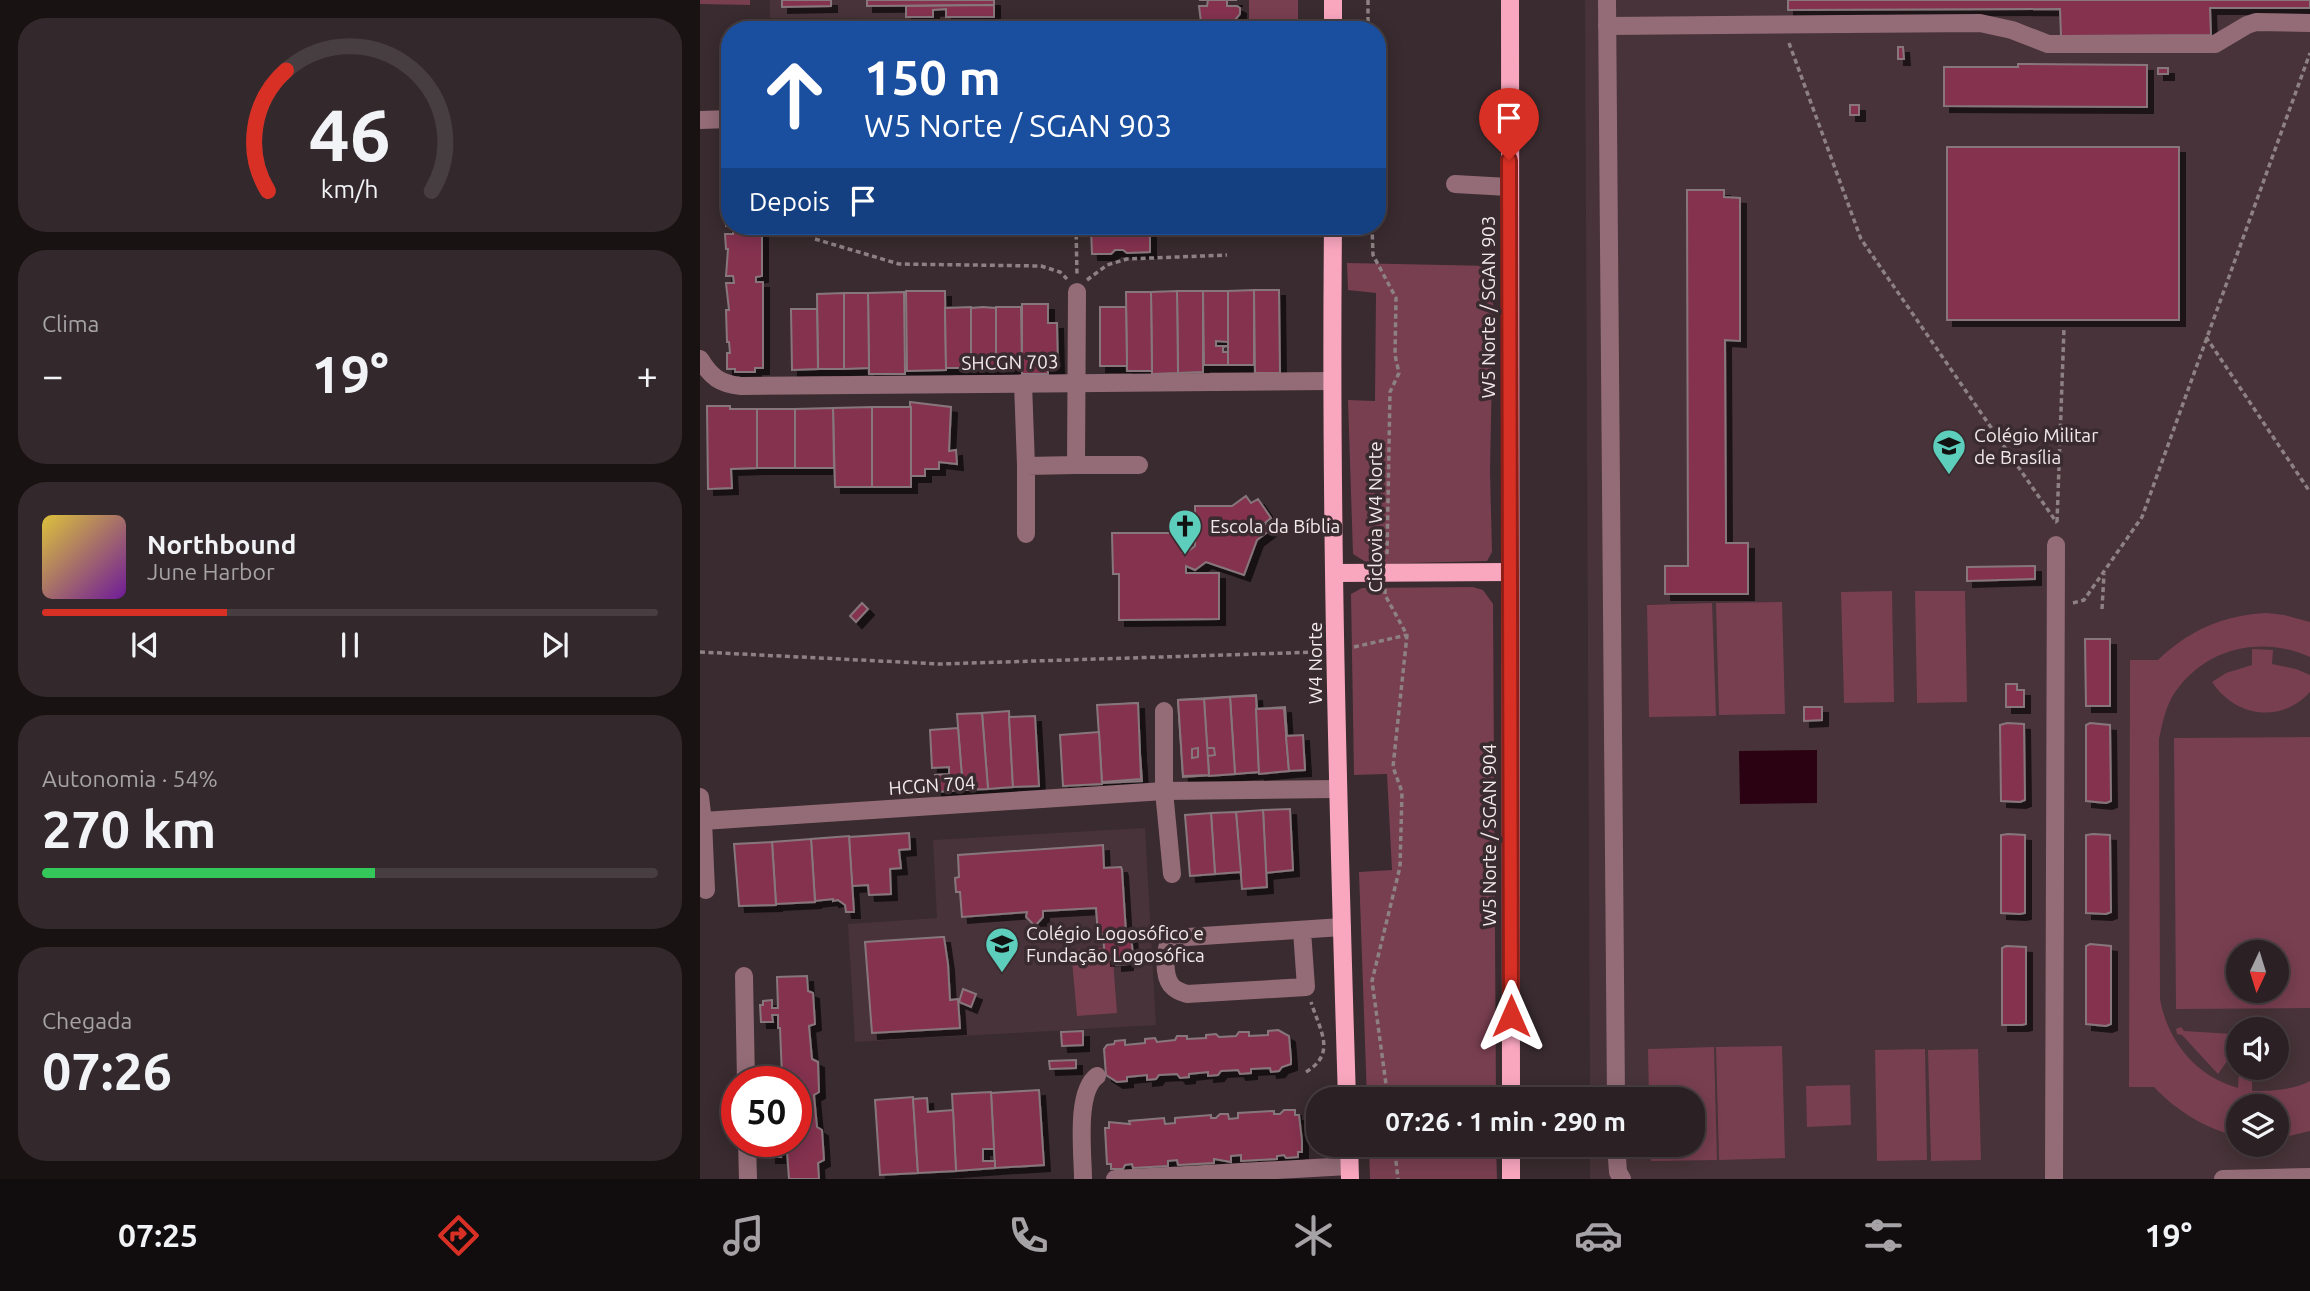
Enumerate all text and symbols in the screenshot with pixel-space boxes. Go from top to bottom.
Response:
icon: ahead [749,49,840,140]
text: 150 m [864,49,1001,104]
pin [1479,88,1539,160]
text: 46 [309,93,391,175]
icon: arrive [1490,99,1528,137]
text: W5 Norte / SGAN 903 [864,107,1172,143]
text: km/h [321,175,379,203]
icon: arrive [844,182,882,220]
text: Depois [749,187,830,216]
street label: W5 Norte / SGAN 903 [1477,215,1499,399]
text: Clima [42,311,99,336]
text: 19° [311,345,389,403]
street label: SHCGN 703 [961,350,1059,374]
text: − [42,354,63,396]
text: + [637,354,658,396]
place label: Colégio Militar de Brasília [1974,424,2098,468]
school or university icon: Colégio Militar de Brasília [1930,427,1968,476]
street label: Ciclovia W4 Norte [1364,441,1386,593]
church icon: Escola da Bíblia [1166,507,1204,556]
place label: Escola da Bíblia [1210,515,1340,537]
text: Northbound [147,530,296,559]
text: June Harbor [147,559,275,584]
street label: W4 Norte [1304,622,1326,704]
icon: previous [126,626,164,664]
icon: pause [331,626,369,664]
icon: next [536,626,574,664]
street label: W5 Norte / SGAN 904 [1478,743,1500,927]
text: Autonomia · 54% [42,766,218,791]
street label: HCGN 704 [888,771,976,799]
text: 270 km [42,800,216,858]
place label: Colégio Logosófico e Fundação Logosófica [1026,922,1205,966]
school or university icon: Colégio Logosófico e Fundação Logosófica [983,925,1021,974]
north arrow [2226,940,2289,1003]
map controls [2226,940,2289,1157]
position arrow [1474,979,1548,1053]
text: Chegada [42,1008,132,1033]
button: sound [2226,1017,2289,1080]
text: 07:26 [42,1042,172,1100]
speed limit sign: 50 [721,1066,812,1157]
button: layers [2226,1094,2289,1157]
text: 07:26 · 1 min · 290 m [1385,1107,1626,1136]
icon: directions [434,1211,483,1260]
icon: music [719,1211,768,1260]
icon: phone [1004,1211,1053,1260]
icon: climate [1289,1211,1338,1260]
icon: car [1574,1211,1623,1260]
icon: filters [1859,1211,1908,1260]
text: 07:25 [118,1217,198,1253]
text: 19° [2145,1217,2192,1253]

